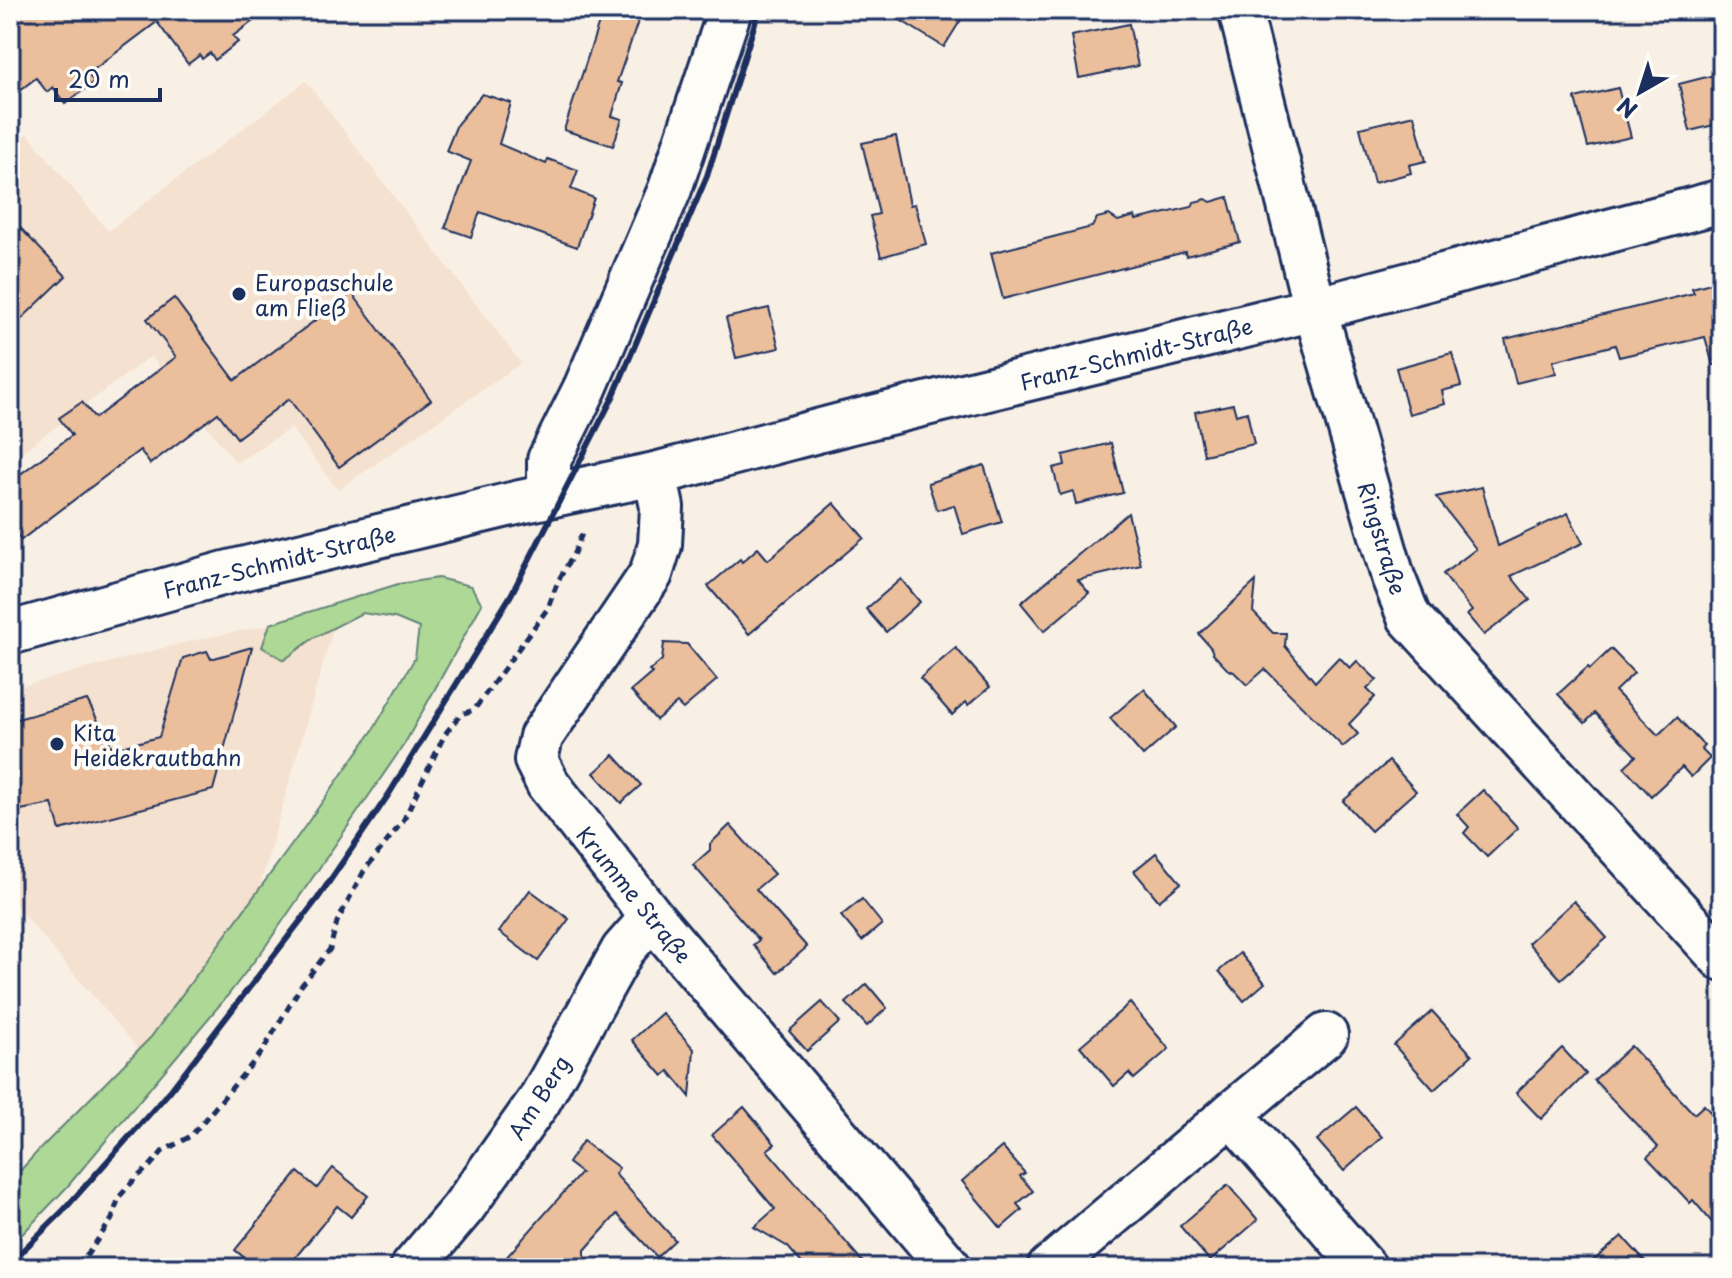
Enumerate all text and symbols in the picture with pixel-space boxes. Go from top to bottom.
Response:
scale bar [56,52,160,102]
north arrow [1600,52,1680,132]
text: 20 m [68,60,130,96]
text: N [1609,90,1644,127]
place label: Europaschule am Fließ [255,265,394,323]
marker: Europaschule am Fließ [230,285,248,303]
street label: Franz-Schmidt-Straße [1016,308,1256,398]
street label: Ringstraße [1350,478,1416,598]
street label: Franz-Schmidt-Straße [159,516,399,606]
place label: Kita Heidekrautbahn [73,715,242,773]
marker: Kita Heidekrautbahn [48,735,66,753]
street label: Krumme Straße [570,819,701,969]
street label: Am Berg [499,1049,577,1145]

